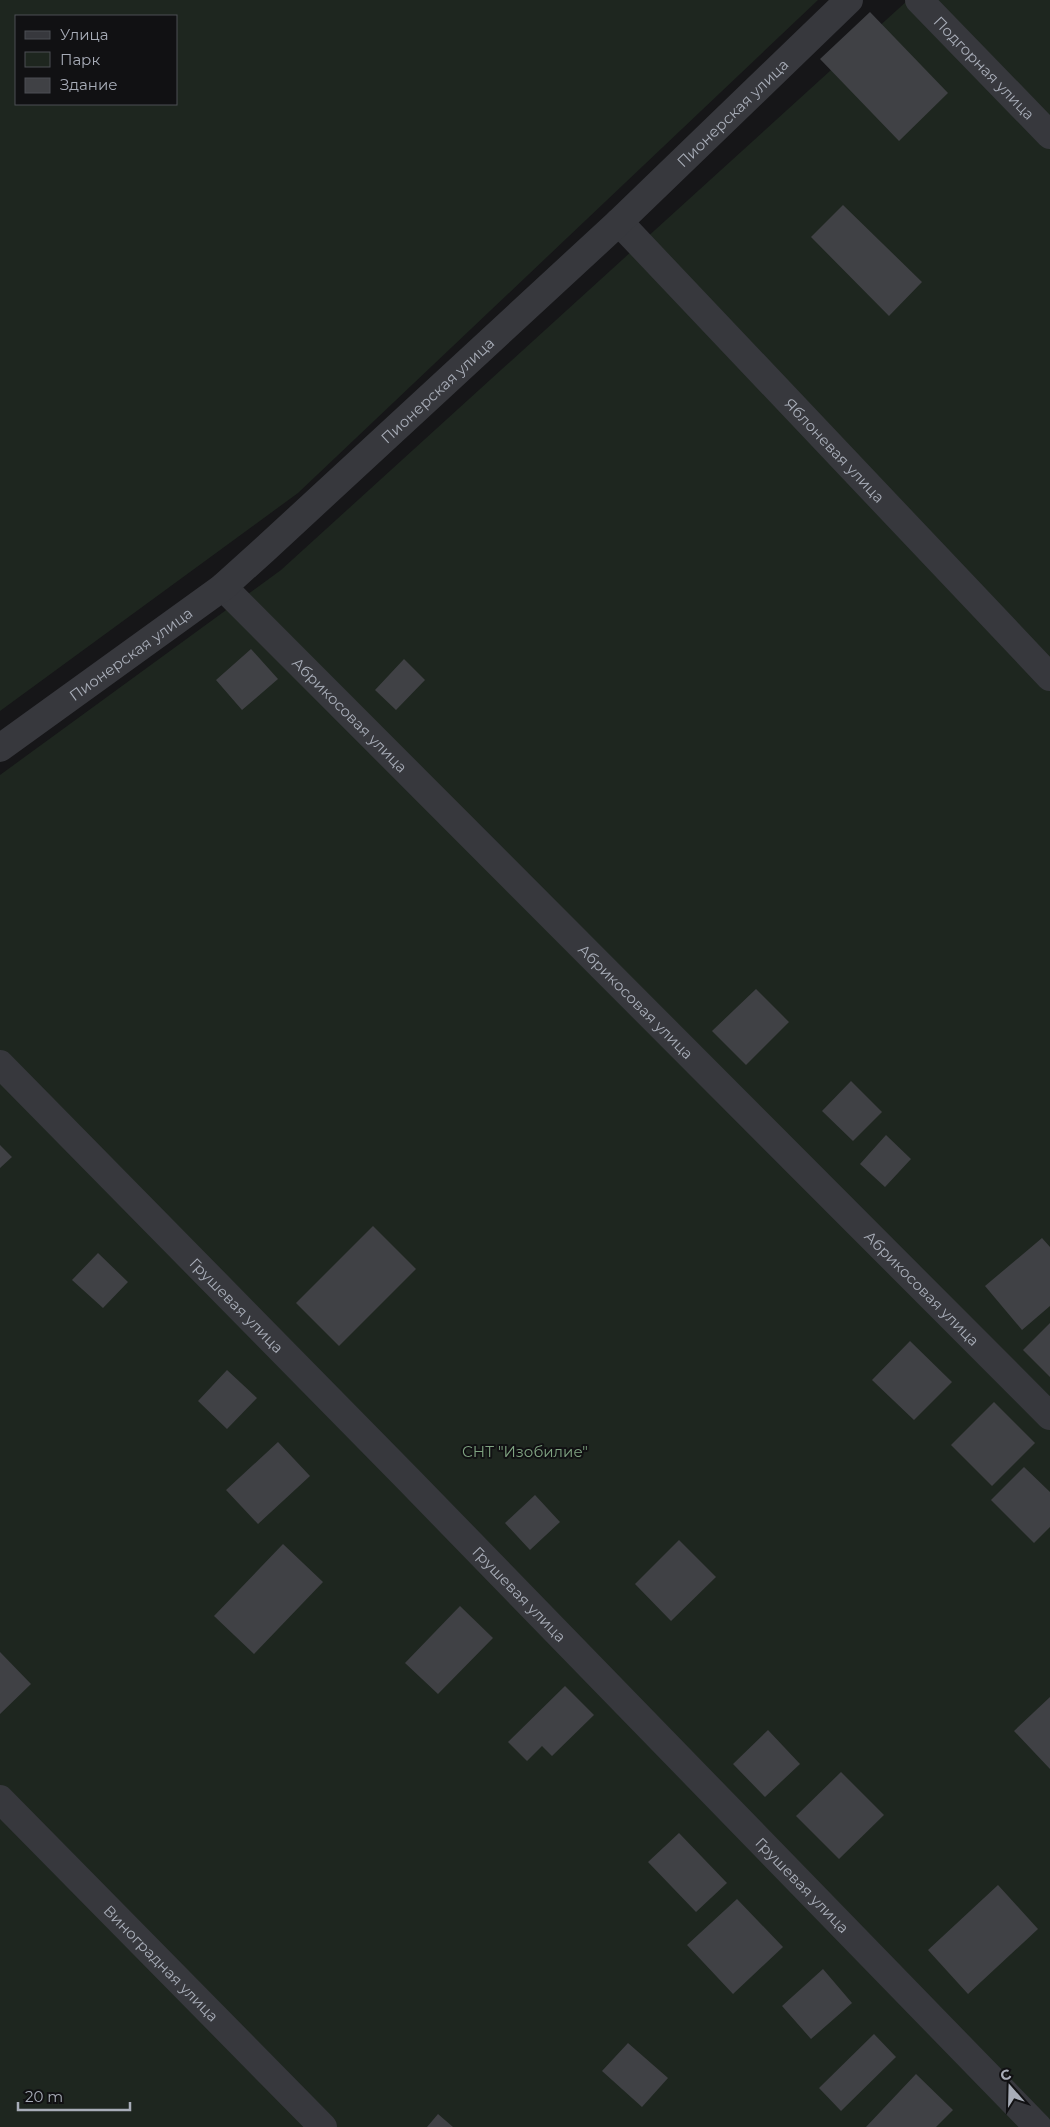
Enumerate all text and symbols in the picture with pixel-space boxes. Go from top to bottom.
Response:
street label: Подгорная улица [930,12,1039,123]
legend [15,15,178,105]
text: Улица [60,25,108,44]
text: Парк [60,50,100,69]
street label: Пионерская улица [673,55,792,171]
text: Здание [60,75,118,94]
street label: Пионерская улица [376,333,498,447]
street label: Яблоневая улица [781,394,889,506]
street label: Пионерская улица [65,603,196,705]
street label: Абрикосовая улица [289,653,412,776]
street label: Абрикосовая улица [575,940,698,1063]
street label: Абрикосовая улица [861,1226,984,1350]
street label: Грушевая улица [186,1253,288,1357]
park label: СНТ "Изобилие" [462,1442,588,1461]
street label: Грушевая улица [469,1542,570,1646]
street label: Грушевая улица [752,1833,853,1937]
street label: Виноградная улица [100,1901,223,2025]
north arrow [985,2062,1035,2112]
text: С [998,2065,1013,2085]
scale bar [18,2080,130,2112]
text: 20 m [25,2087,63,2106]

